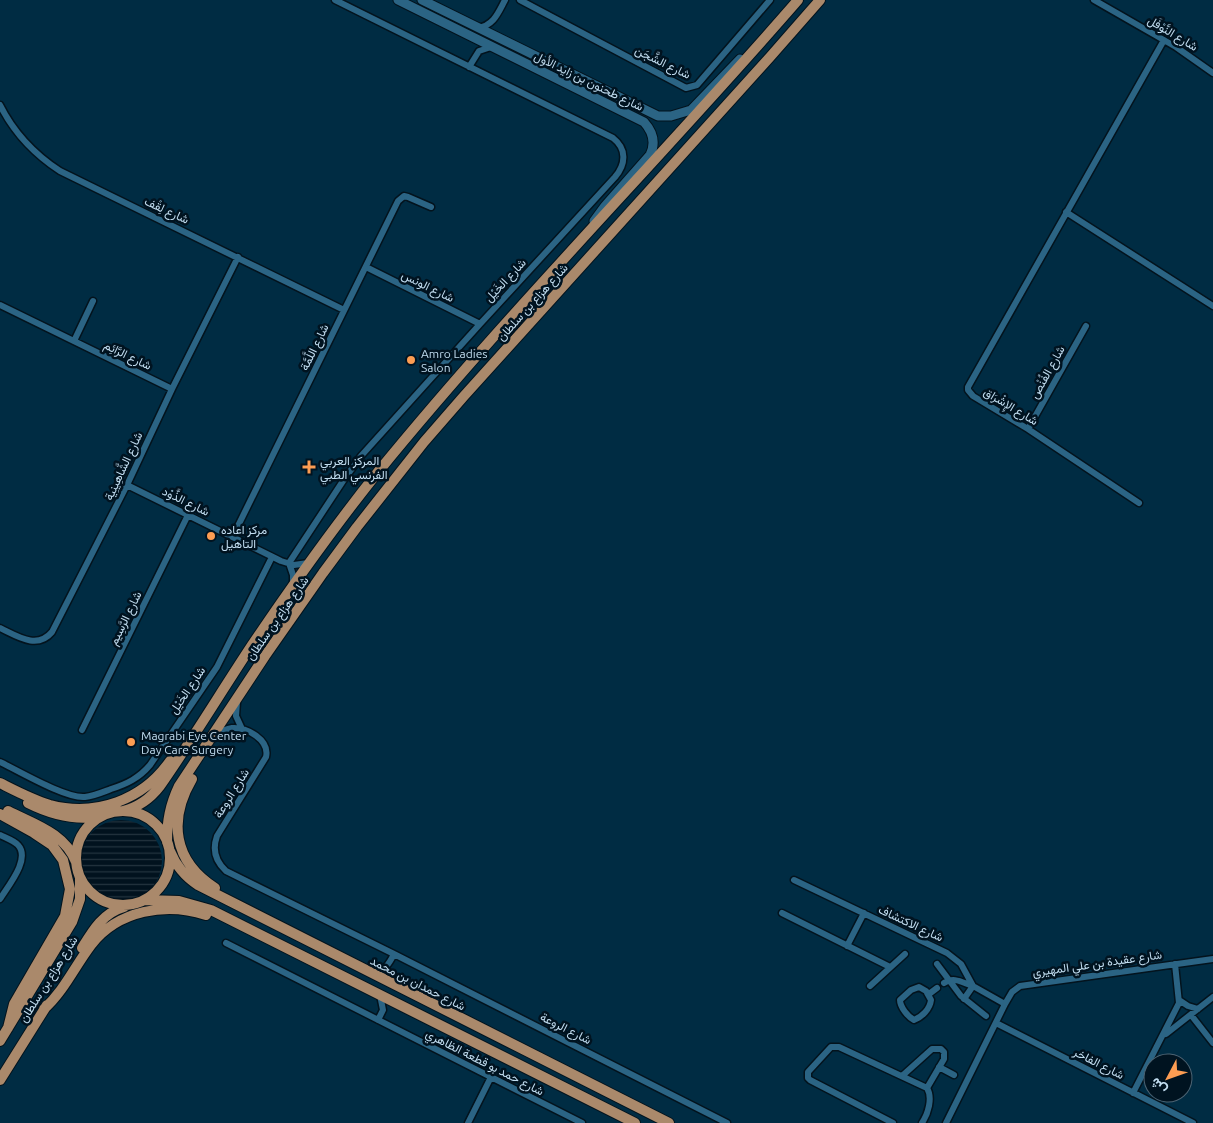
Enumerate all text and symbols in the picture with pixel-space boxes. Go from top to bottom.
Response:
street label: شارع النَّوْفَل [1144,12,1201,56]
street label: شارع الشَّجَن [632,41,694,84]
street label: شارع طحنون بن زايد الأول [531,49,646,116]
street label: شارع لِقْف [141,193,192,229]
street label: شارع الخَيْل [482,256,530,306]
street label: شارع هزاع بن سلطان [494,261,572,345]
street label: شارع الونس [398,268,456,307]
street label: شارع اللَّمَّة [295,321,334,374]
street label: شارع الرَّائِم [101,338,154,375]
street label: شارع الفُنْص [1027,343,1069,402]
place label: Amro Ladies Salon [421,347,488,374]
marker: Amro Ladies Salon [405,354,417,366]
street label: شارع الإِشْرَاق [980,384,1041,430]
street label: شارع الشَّاهِينِية [100,429,147,503]
place label: المركز العربي الفرنسي الطبي [320,454,388,485]
marker: المركز العربي الفرنسي الطبي [302,460,316,474]
street label: شارع الذَّوْد [159,482,213,521]
place label: مركز اعاده التاهيل [221,523,267,552]
marker: مركز اعاده التاهيل [205,530,217,542]
street label: شارع هزاع بن سلطان [243,574,313,664]
street label: شارع الرَّسِيم [106,589,146,648]
street label: شارع الخَيْل [166,664,210,718]
place label: Magrabi Eye Center Day Care Surgery [141,729,247,756]
marker: Magrabi Eye Center Day Care Surgery [125,736,137,748]
street label: شارع الروعة [211,766,254,822]
street label: شارع الاكتشاف [875,902,945,946]
street label: شارع هزاع بن سلطان [16,934,82,1026]
street label: شارع عقيدة بن علي المهيري [1031,947,1163,982]
street label: شارع حمدان بن محمد [367,953,468,1015]
street label: شارع الروعة [537,1010,594,1049]
street label: شارع حمد بو قطعة الظاهري [422,1026,546,1101]
street label: شارع الفاخر [1069,1044,1126,1084]
north arrow [1143,1053,1193,1103]
text: ش [1147,1074,1171,1098]

